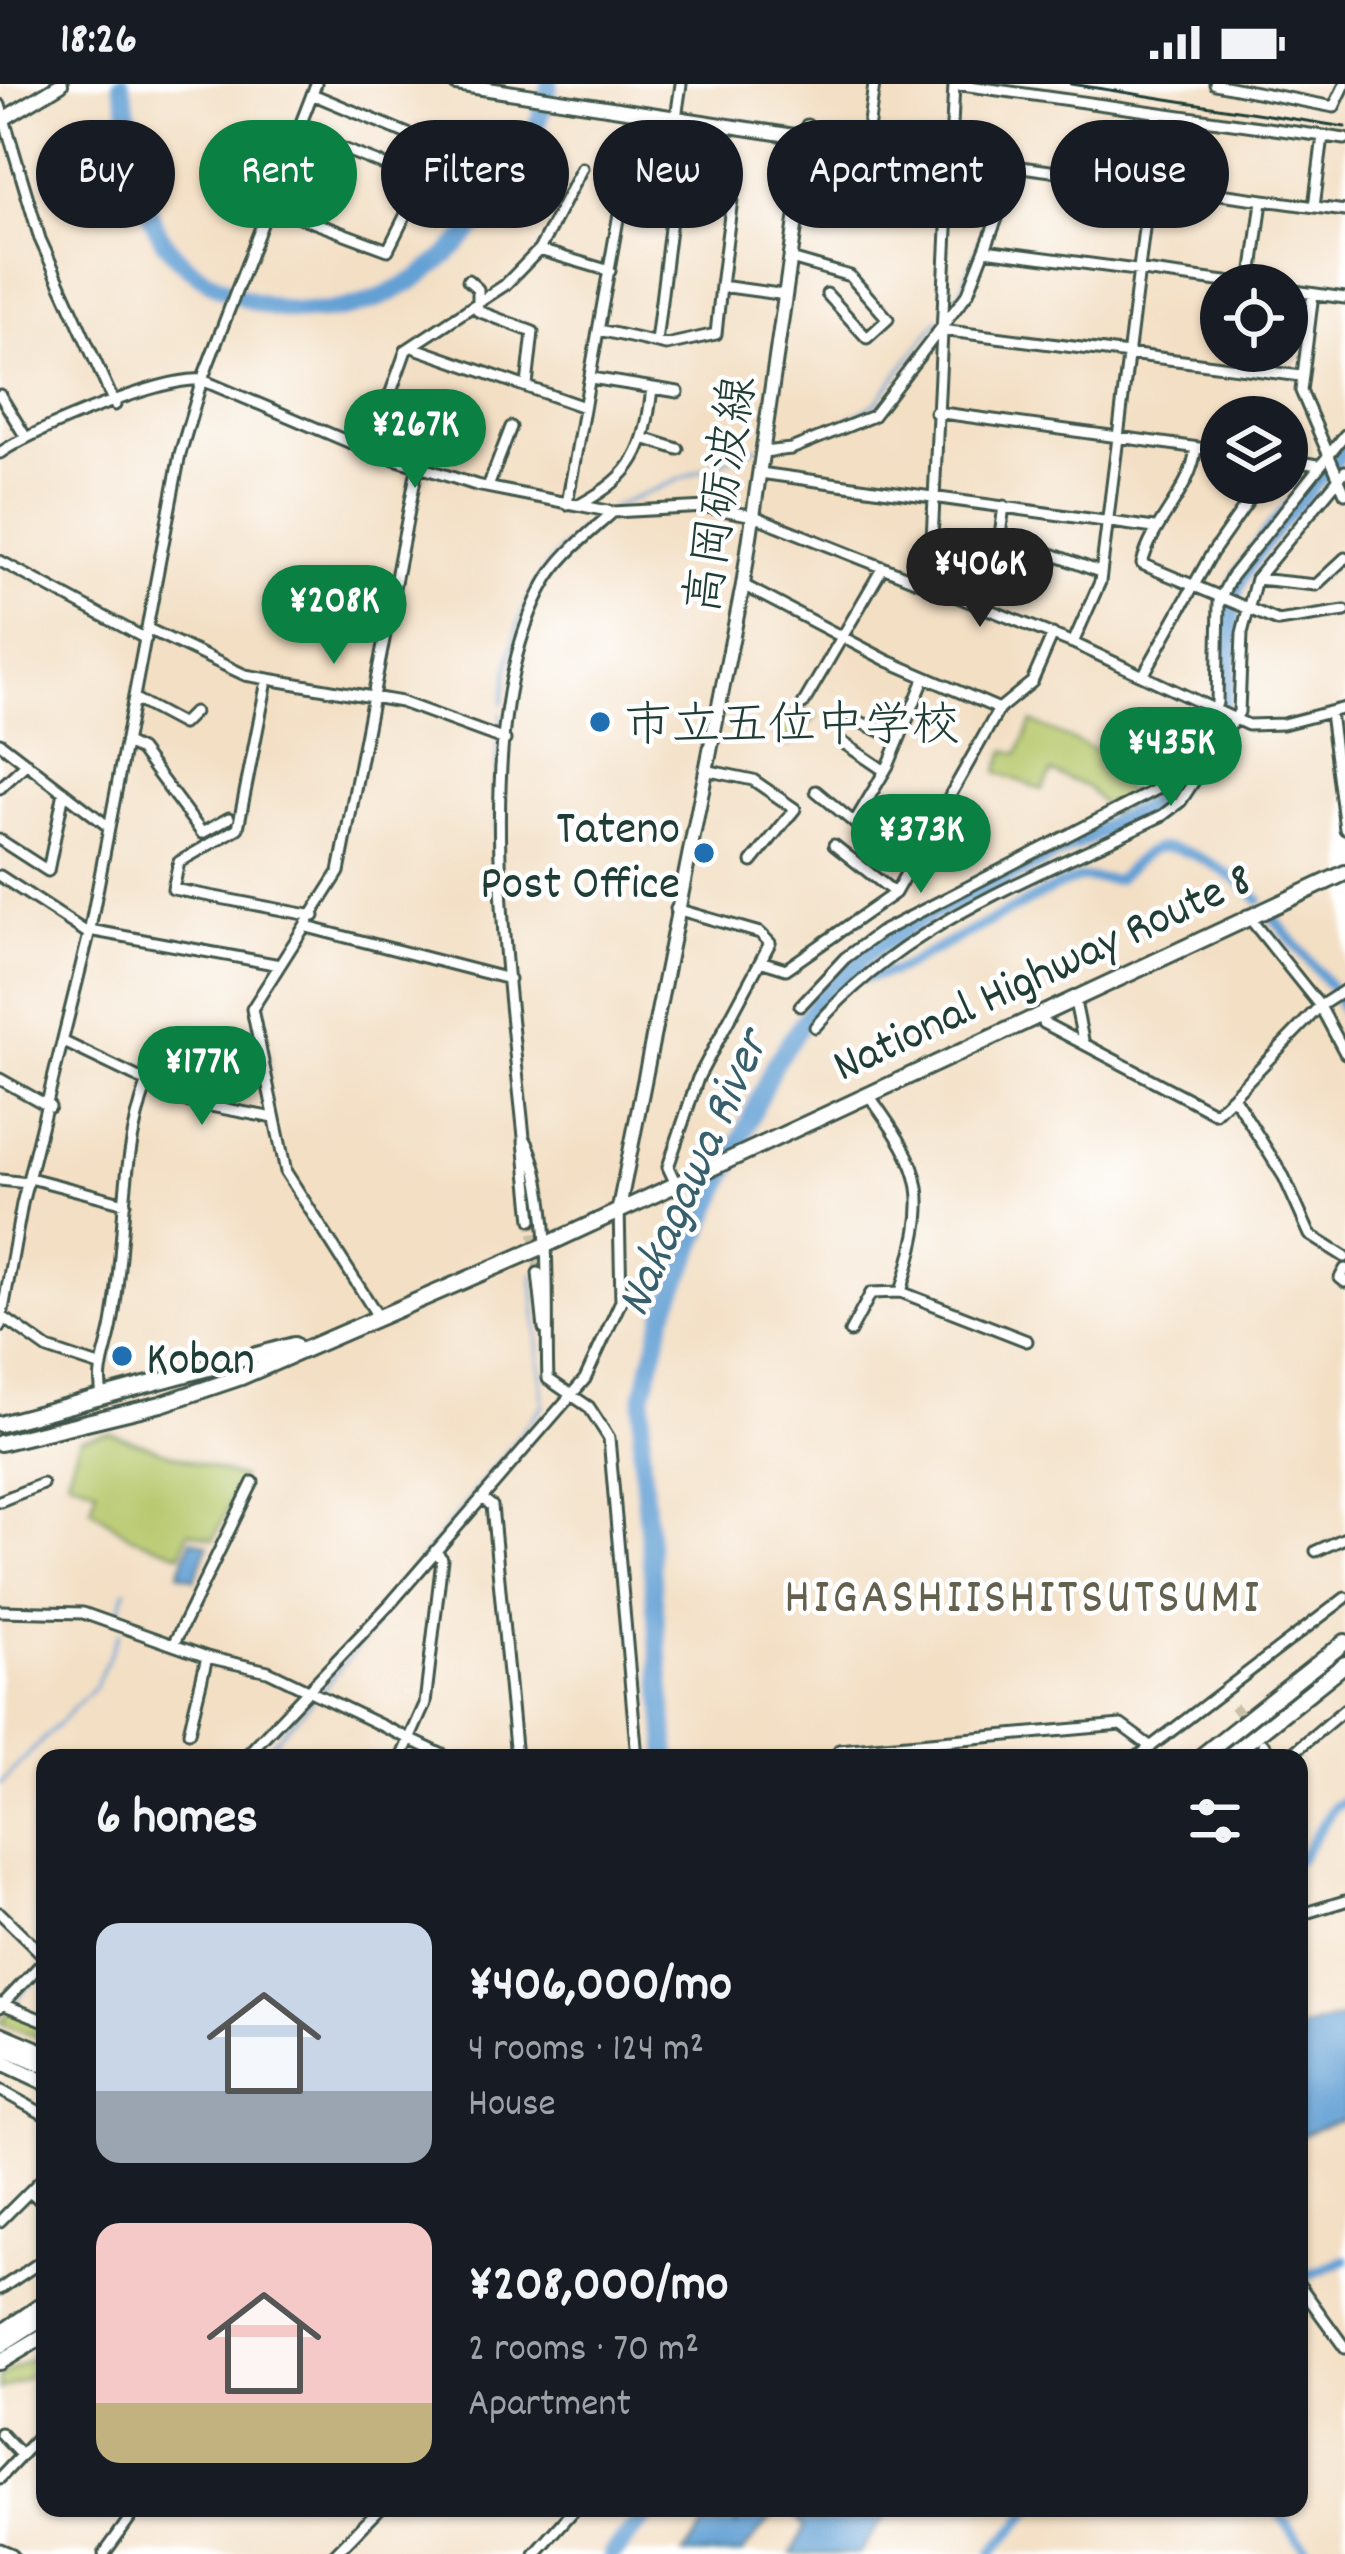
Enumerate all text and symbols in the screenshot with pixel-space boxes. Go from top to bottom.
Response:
text: 18:26 [60,10,137,74]
chip: Buy [36,120,175,228]
chip: Rent [199,120,357,228]
chip: Filters [381,120,569,228]
chip: New [593,120,743,228]
chip: Apartment [767,120,1026,228]
chip: House [1050,120,1229,228]
map controls [1200,264,1308,504]
button: locate [1200,264,1308,372]
street label: 高岡砺波線 [673,371,778,619]
pin: ¥267K [331,389,499,491]
button: layers [1200,396,1308,504]
text: ¥267K [371,400,459,455]
pin: ¥406K [896,528,1064,630]
text: ¥406K [933,539,1027,594]
pin: ¥208K [250,565,418,667]
text: ¥208K [289,576,379,631]
place label: 市立五位中学校 [624,695,960,764]
pin: ¥435K [1087,707,1255,809]
marker: 市立五位中学校 [587,709,613,735]
text: ¥435K [1127,718,1215,773]
pin: ¥373K [837,794,1005,896]
place label: Tateno Post Office [480,798,680,922]
text: ¥373K [878,805,964,860]
marker: Tateno Post Office [691,840,717,866]
street label: National Highway Route 8 [823,848,1265,1103]
water label: Nakagawa River [601,1016,793,1329]
pin: ¥177K [118,1026,286,1128]
text: ¥177K [164,1037,240,1092]
place label: Koban [146,1329,255,1398]
marker: Koban [109,1343,135,1369]
district label: HIGASHIISHITSUTSUMI [784,1565,1262,1637]
text: 6 homes [96,1785,258,1857]
icon: filters [1182,1788,1248,1854]
text: ¥406,000/mo [468,1952,732,2024]
icon: home [192,1971,336,2115]
text: 4 rooms · 124 m² [468,2024,704,2079]
text: House [468,2079,556,2134]
text: ¥208,000/mo [468,2252,729,2324]
icon: home [192,2271,336,2415]
text: 2 rooms · 70 m² [468,2324,699,2379]
text: Apartment [468,2379,631,2434]

